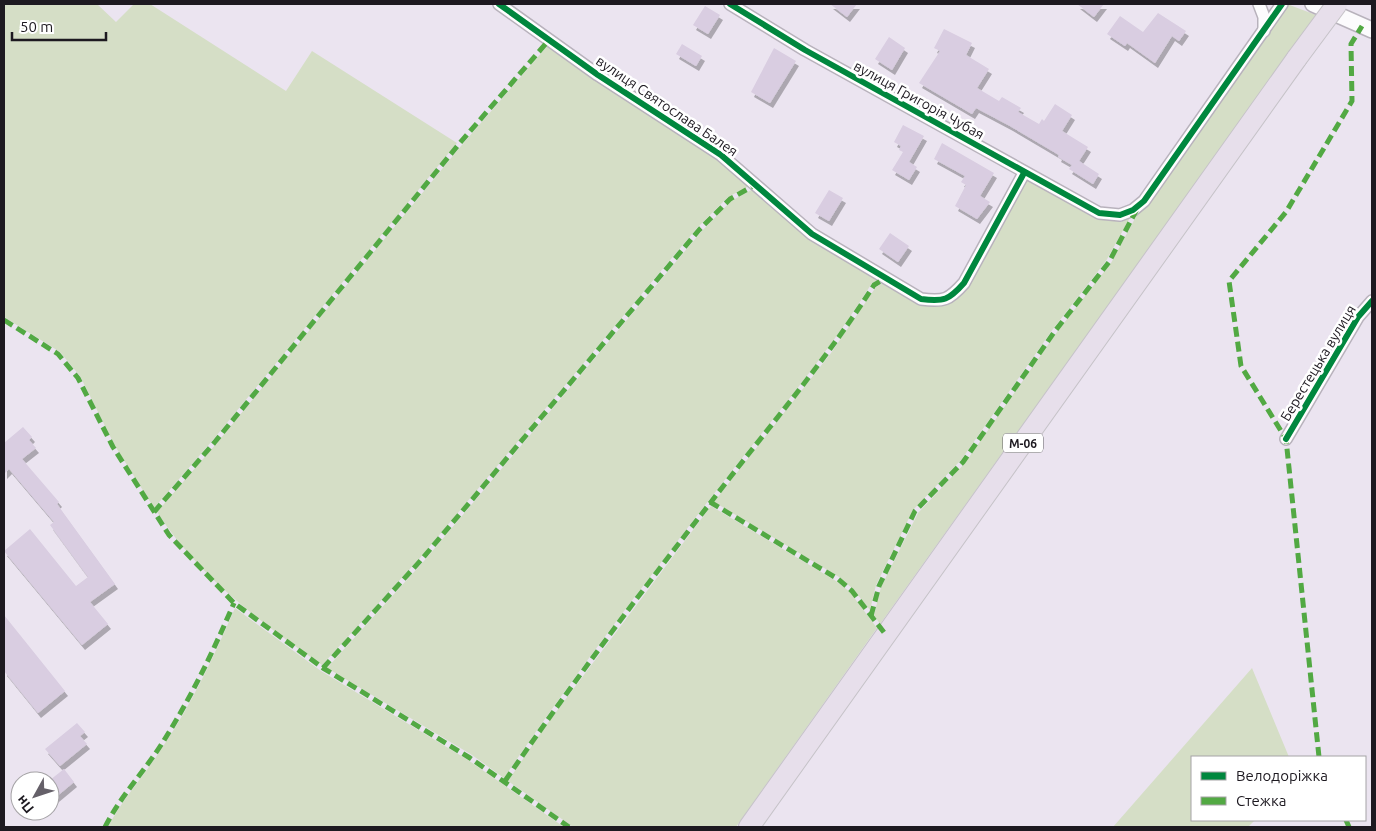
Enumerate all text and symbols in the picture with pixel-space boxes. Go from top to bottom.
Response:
scale bar [12,10,106,42]
text: 50 m [20,18,53,35]
street label: вулиця Святослава Балея [593,53,741,159]
street label: вулиця Григорія Чубая [851,58,987,142]
street label: Берестецька вулиця [1277,302,1359,424]
road number: М-06 [1003,433,1043,452]
legend [1191,756,1366,821]
text: Велодоріжка [1236,767,1328,784]
north arrow [10,771,60,821]
text: Пн [13,792,37,817]
text: Стежка [1236,792,1286,809]

